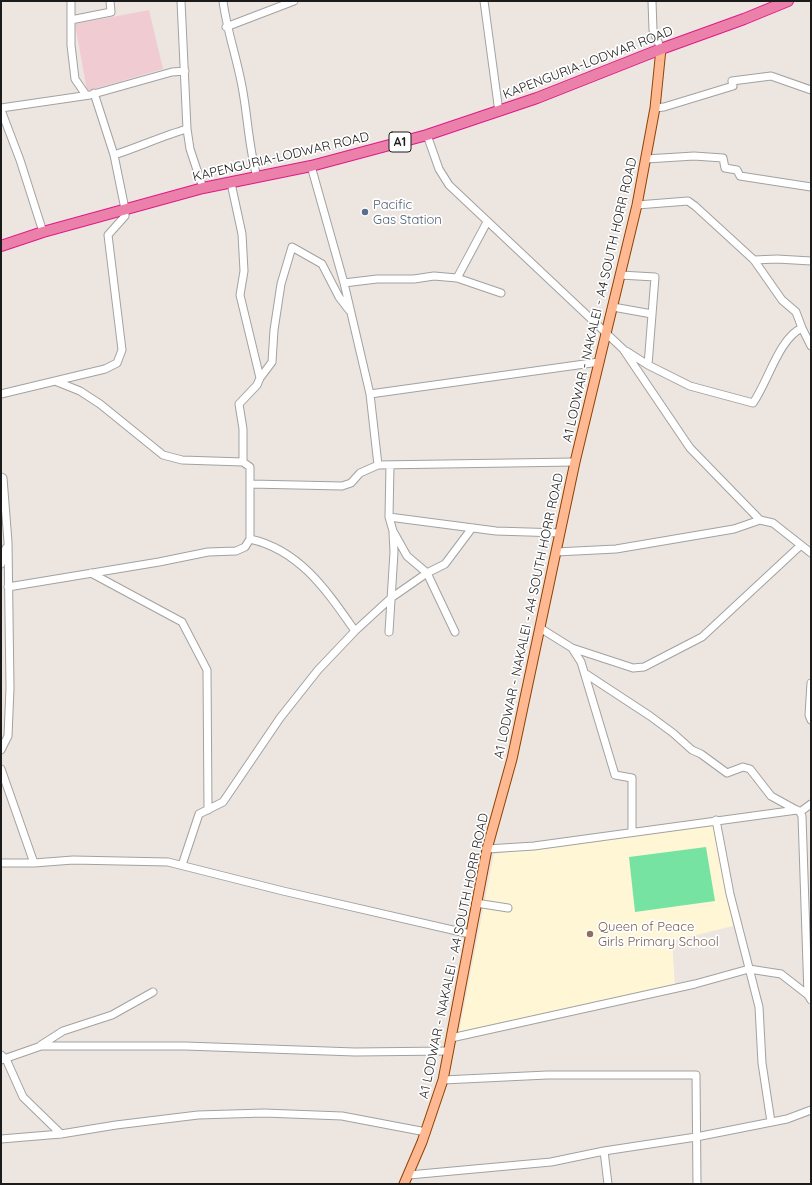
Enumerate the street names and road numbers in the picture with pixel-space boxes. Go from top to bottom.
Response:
street label: KAPENGURIA-LODWAR ROAD [501,23,675,103]
street label: KAPENGURIA-LODWAR ROAD [191,129,371,185]
road number: A1 [389,132,411,152]
street label: A1 LODWAR - NAKALEI - A4 SOUTH HORR ROAD [560,156,640,444]
street label: A1 LODWAR - NAKALEI - A4 SOUTH HORR ROAD [491,472,567,760]
street label: A1 LODWAR - NAKALEI - A4 SOUTH HORR ROAD [416,812,492,1100]

